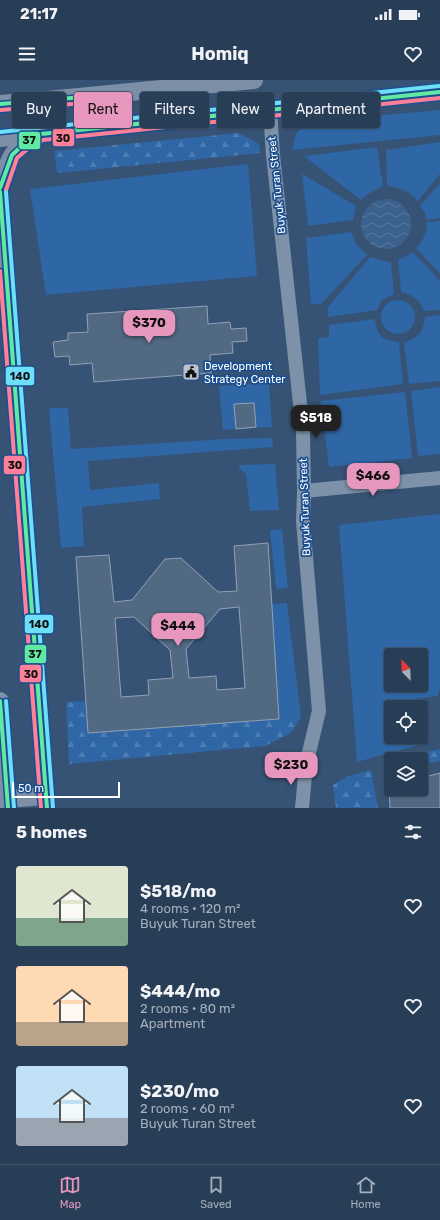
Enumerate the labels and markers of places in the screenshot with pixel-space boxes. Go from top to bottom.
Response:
pin: $370 [125,310,173,344]
place label: Development Strategy Center [204,360,286,386]
public building icon: Development Strategy Center [181,362,201,382]
pin: $518 [292,405,340,439]
pin: $466 [349,463,397,497]
pin: $444 [154,613,202,647]
pin: $230 [267,752,315,786]

